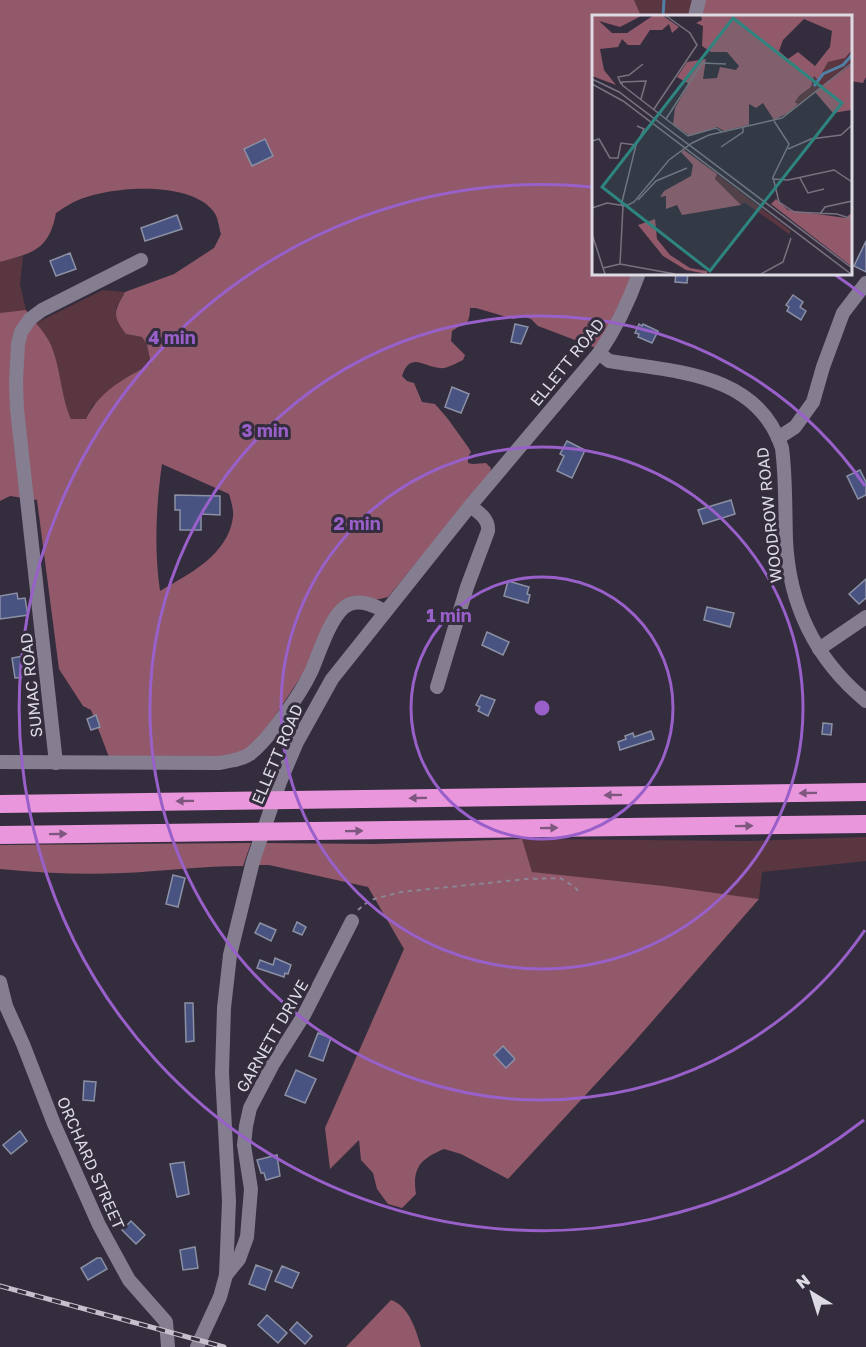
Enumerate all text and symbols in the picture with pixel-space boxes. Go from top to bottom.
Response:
inset map [592,15,851,274]
street label: ELLETT ROAD [526,314,608,410]
text: 4 min [148,326,196,348]
text: 3 min [241,419,289,441]
street label: WOODROW ROAD [752,446,786,584]
text: 2 min [333,512,381,534]
text: 1 min [426,604,472,626]
street label: SUMAC ROAD [16,632,46,738]
centre of rings [532,698,552,718]
street label: ELLETT ROAD [247,701,307,807]
one-way arrow [798,788,817,798]
one-way arrow [603,790,622,800]
one-way arrow [408,793,427,803]
one-way arrow [175,796,194,806]
one-way arrow [734,821,753,831]
one-way arrow [539,824,558,833]
one-way arrow [344,826,363,836]
one-way arrow [49,829,68,839]
street label: GARNETT DRIVE [232,976,312,1096]
street label: ORCHARD STREET [53,1094,129,1232]
north arrow [782,1263,842,1323]
text: N [792,1270,814,1293]

